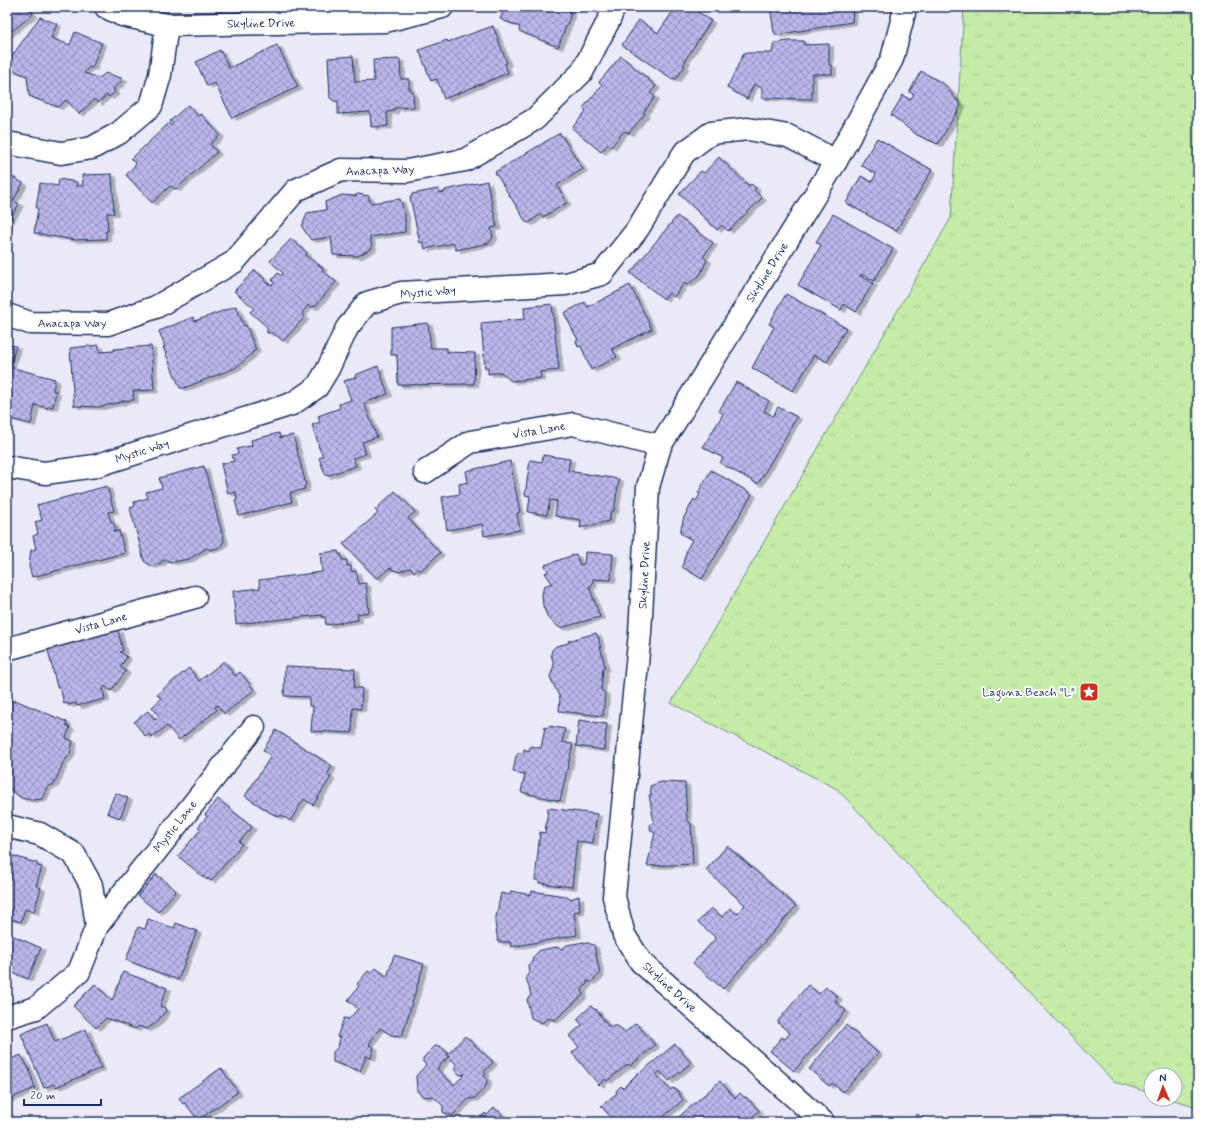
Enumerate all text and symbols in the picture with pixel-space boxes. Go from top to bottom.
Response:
street label: Skyline Drive [227,15,296,33]
street label: Anacapa Way [346,162,415,180]
street label: Skyline Drive [743,239,793,306]
street label: Mystic Way [400,283,457,303]
street label: Anacapa Way [38,316,106,332]
street label: Vista Lane [511,418,567,444]
street label: Mystic Way [113,436,171,468]
street label: Skyline Drive [635,540,655,610]
street label: Vista Lane [73,609,130,639]
place icon: Laguna Beach "L" [1078,681,1100,703]
place label: Laguna Beach "L" [982,685,1075,702]
street label: Mystic Lane [150,797,202,856]
street label: Skyline Drive [639,959,700,1017]
north arrow [1143,1067,1183,1107]
text: N [1159,1071,1167,1085]
scale bar [24,1081,101,1107]
text: 20 m [30,1088,56,1104]

